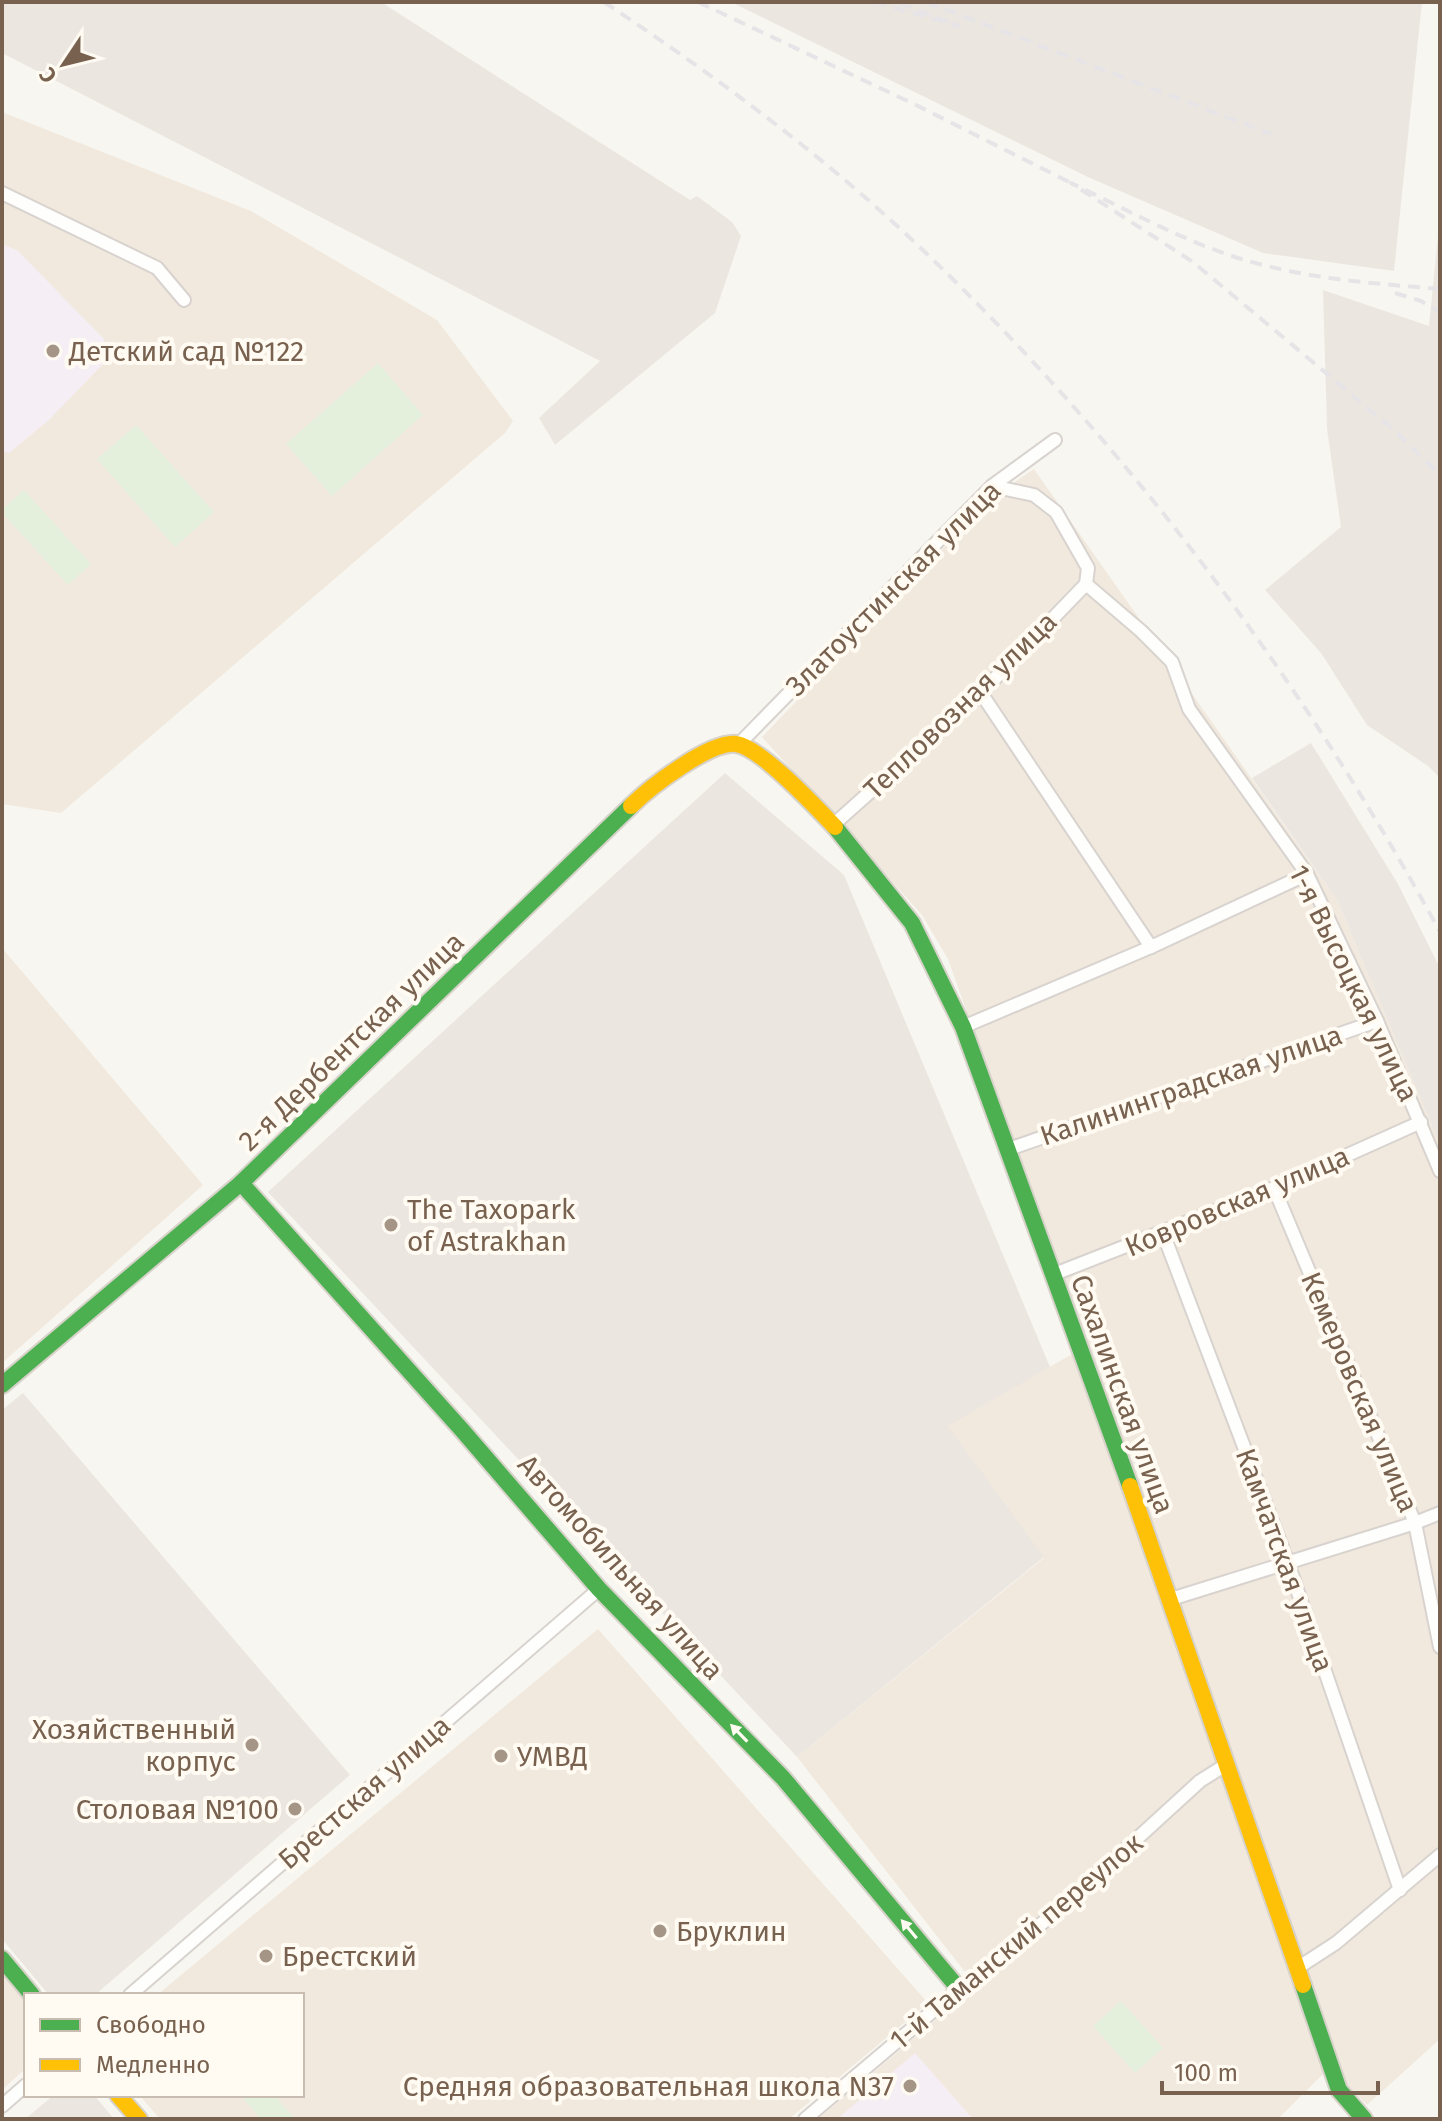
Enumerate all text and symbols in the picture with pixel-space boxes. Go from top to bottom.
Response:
north arrow [24,24,104,104]
text: С [33,62,63,88]
place label: Детский сад №122 [68,335,304,368]
marker: Детский сад №122 [44,342,62,360]
street label: Златоустинская улица [779,474,1008,703]
street label: Тепловозная улица [857,605,1064,806]
street label: 1-я Высоцкая улица [1282,860,1425,1107]
street label: 2-я Дербентская улица [232,925,471,1157]
street label: Калининградская улица [1036,1018,1347,1153]
street label: Ковровская улица [1120,1139,1354,1264]
place label: The Taxopark of Astrakhan [407,1193,576,1258]
marker: The Taxopark of Astrakhan [382,1216,400,1234]
street label: Кемеровская улица [1294,1267,1425,1517]
street label: Сахалинская улица [1064,1270,1181,1518]
street label: Камчатская улица [1229,1444,1340,1677]
street label: Автомобильная улица [511,1448,730,1686]
street label: Брестская улица [272,1709,457,1876]
place label: Хозяйственный корпус [32,1713,236,1778]
one-way arrow [730,1724,748,1743]
marker: Хозяйственный корпус [243,1736,261,1754]
place label: УМВД [517,1740,588,1773]
marker: УМВД [492,1747,510,1765]
place label: Столовая №100 [76,1793,279,1826]
marker: Столовая №100 [286,1800,304,1818]
street label: 1-й Таманский переулок [883,1826,1150,2057]
place label: Бруклин [676,1915,787,1948]
one-way arrow [901,1920,918,1940]
marker: Бруклин [651,1922,669,1940]
place label: Брестский [282,1940,417,1973]
marker: Брестский [257,1947,275,1965]
legend [24,1993,304,2097]
text: Свободно [96,2011,206,2039]
scale bar [1162,2045,1378,2095]
text: Медленно [96,2051,210,2079]
text: 100 m [1174,2059,1238,2087]
place label: Средняя образовательная школа N37 [403,2070,894,2103]
marker: Средняя образовательная школа N37 [901,2077,919,2095]

